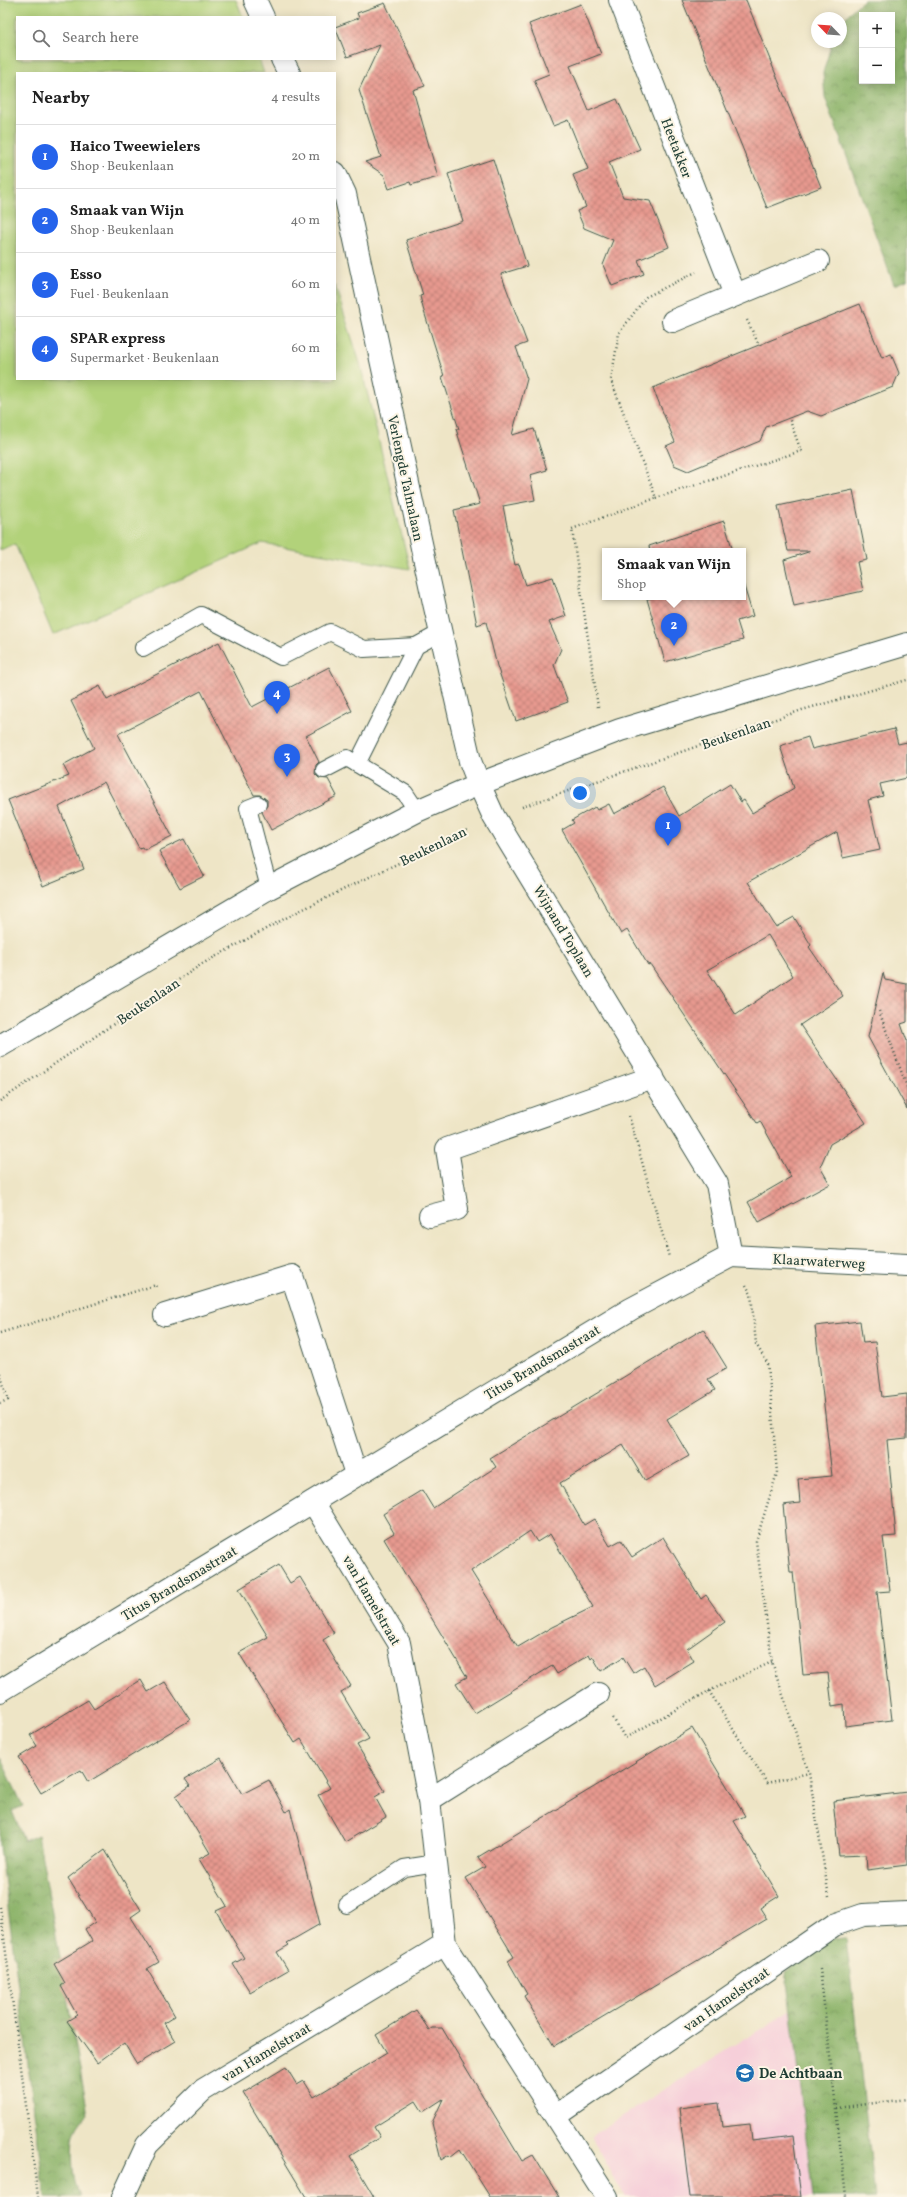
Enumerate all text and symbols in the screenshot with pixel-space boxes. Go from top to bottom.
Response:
north arrow [811,12,847,48]
map controls [859,12,895,84]
button: + [859,12,895,48]
search box [16,16,336,60]
icon: search [30,27,52,49]
text: Search here [62,28,139,49]
button: − [859,48,895,84]
text: Nearby [32,87,90,110]
text: 4 results [271,89,320,107]
street label: Heetakker [655,116,696,182]
text: Haico Tweewielers [70,137,200,158]
text: 1 [42,148,48,166]
text: 20 m [291,148,320,166]
text: Shop · Beukenlaan [70,158,174,176]
text: Smaak van Wijn [70,201,184,222]
text: 2 [42,212,48,230]
text: 40 m [291,212,320,230]
text: Shop · Beukenlaan [70,222,174,240]
text: Esso [70,265,102,286]
text: 3 [42,276,48,294]
text: 60 m [292,276,320,294]
text: Fuel · Beukenlaan [70,286,169,304]
text: SPAR express [70,329,165,350]
text: 4 [41,340,49,358]
text: 60 m [292,340,320,358]
text: Supermarket · Beukenlaan [70,350,219,368]
street label: Verlengde Talmalaan [382,414,427,543]
popup [602,548,746,600]
text: Smaak van Wijn [617,555,731,576]
text: Shop [617,576,646,594]
pin: 2 [661,613,687,646]
pin: 4 [264,681,290,714]
street label: Beukenlaan [699,714,774,755]
pin: 3 [274,744,300,777]
your location [570,783,590,803]
pin: 1 [655,813,681,846]
street label: Beukenlaan [397,823,470,872]
street label: Wijnand Toplaan [528,882,598,982]
street label: Beukenlaan [114,974,184,1030]
street label: Klaarwaterweg [772,1251,866,1274]
street label: Titus Brandsmastraat [481,1321,604,1405]
street label: Titus Brandsmastraat [118,1542,241,1626]
street label: van Hamelstraat [337,1552,404,1650]
street label: van Hamelstraat [680,1963,774,2037]
street label: van Hamelstraat [218,2019,315,2088]
school or university icon: De Achtbaan [734,2062,756,2084]
place label: De Achtbaan [759,2065,842,2084]

